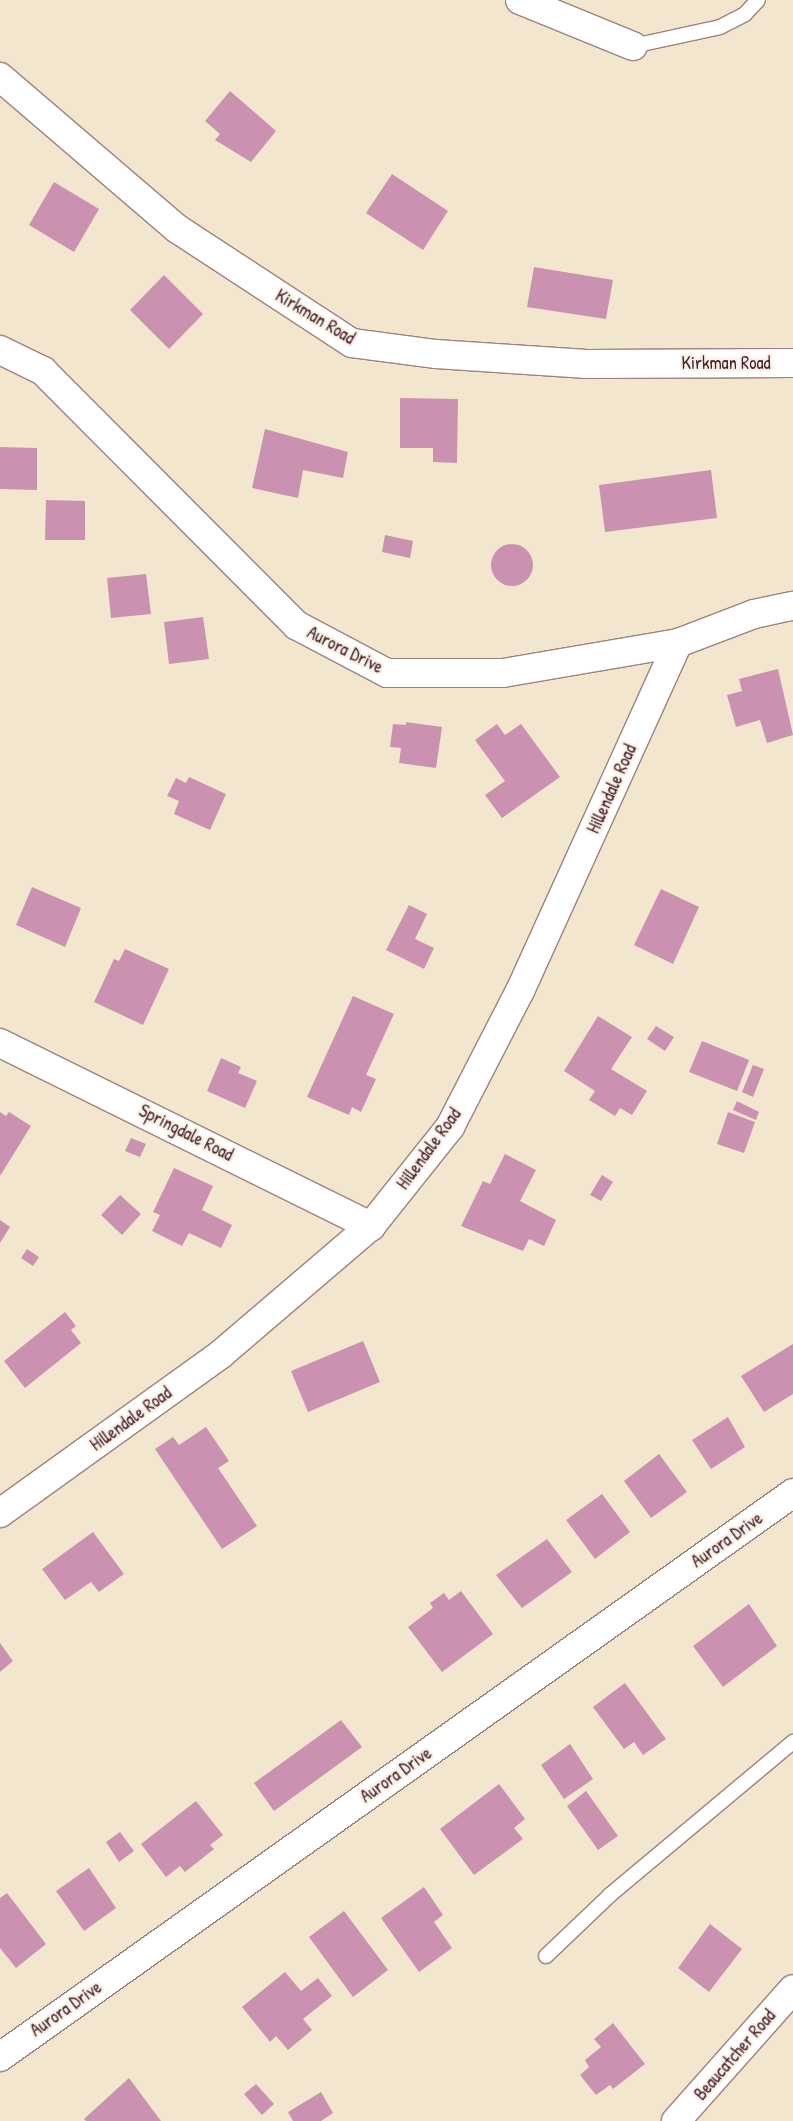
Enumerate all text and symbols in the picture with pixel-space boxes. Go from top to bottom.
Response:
street label: Kirkman Road [271,285,359,349]
street label: Kirkman Road [682,352,770,374]
street label: Aurora Drive [303,622,387,678]
street label: Hillendale Road [583,741,641,837]
street label: Springdale Road [135,1100,237,1166]
street label: Hillendale Road [392,1104,466,1194]
street label: Hillendale Road [86,1382,176,1456]
street label: Aurora Drive [687,1508,767,1572]
street label: Aurora Drive [356,1743,436,1807]
street label: Aurora Drive [26,1977,106,2041]
street label: Beaucatcher Road [690,2005,780,2105]

